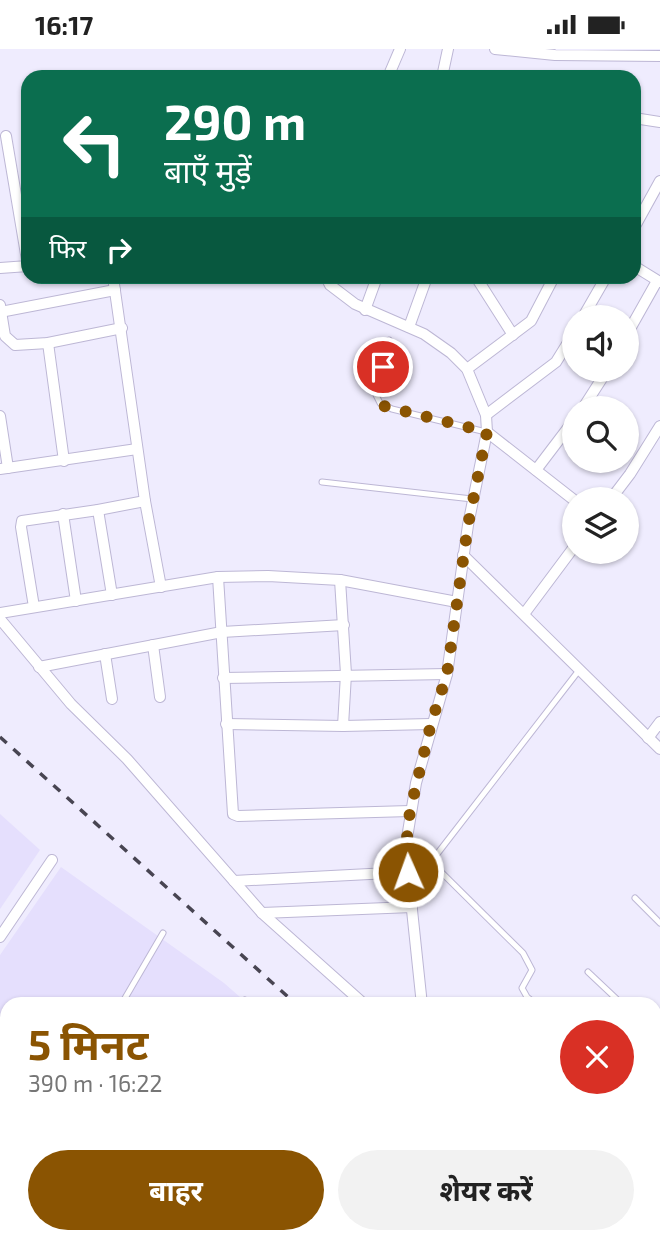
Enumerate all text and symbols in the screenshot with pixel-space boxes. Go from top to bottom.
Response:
text: 16:17 [35,9,93,40]
text: 290 m [164,91,306,150]
icon: left [49,98,140,189]
text: बाएँ मुड़ें [164,151,252,189]
icon: right [100,231,138,269]
text: फिर [49,232,86,263]
map controls [562,305,639,564]
button: sound [562,305,639,382]
pin [353,337,413,397]
icon: arrive [364,348,402,386]
button: search [562,396,639,473]
button: layers [562,487,639,564]
position arrow [371,835,445,909]
text: 5 मिनट [28,1018,148,1068]
button: close [560,1020,634,1094]
text: 390 m · 16:22 [28,1069,162,1097]
button: बाहर [28,1150,324,1230]
button: शेयर करें [338,1150,634,1230]

